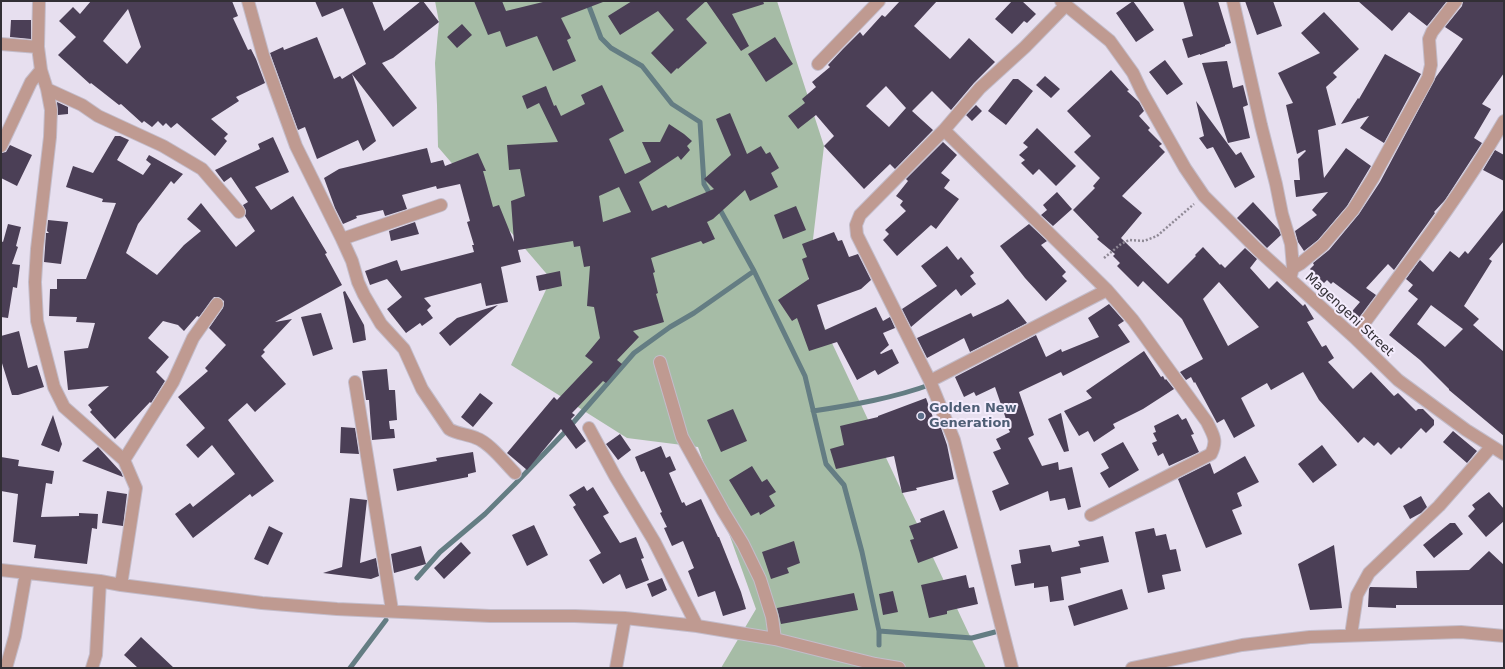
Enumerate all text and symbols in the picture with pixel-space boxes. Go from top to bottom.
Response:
street label: Magengeni Street [1301,270,1397,360]
place label: Golden New Generation [929,401,1017,432]
marker: Golden New Generation [916,411,926,421]

